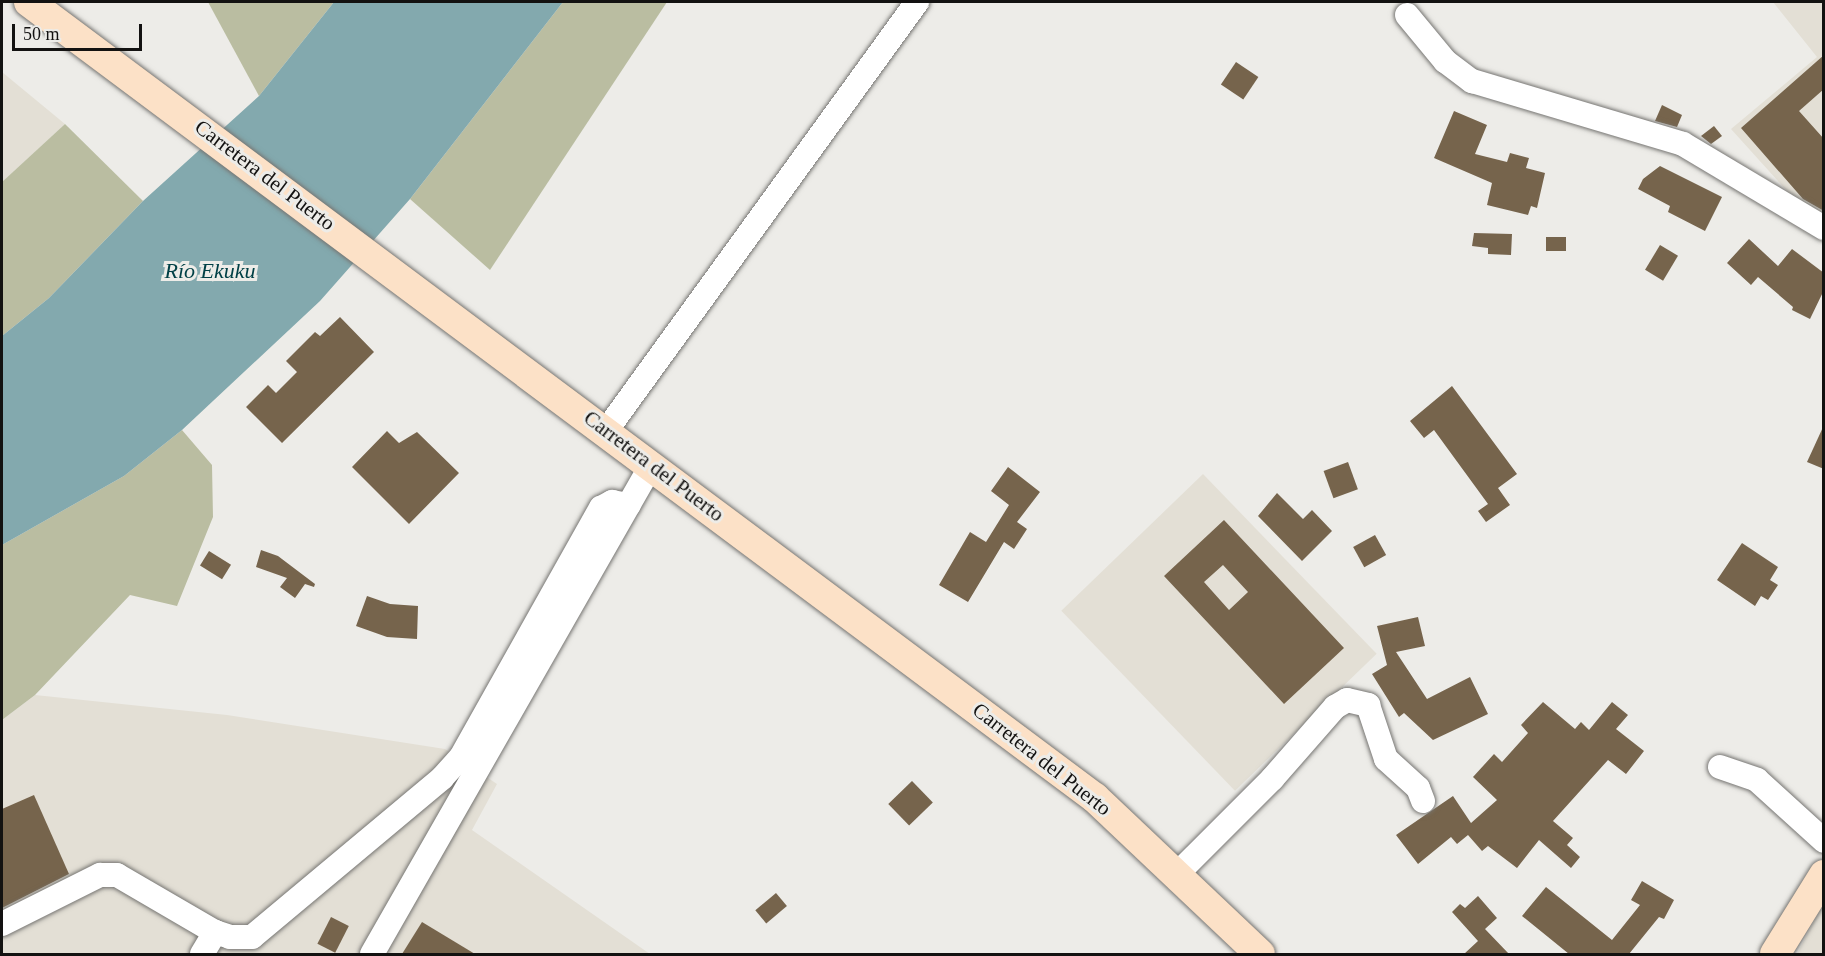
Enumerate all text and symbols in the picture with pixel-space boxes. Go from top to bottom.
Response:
scale bar [15,12,146,50]
text: 50 m [23,24,60,44]
street label: Carretera del Puerto [190,114,340,236]
water label: Río Ekuku [164,258,256,284]
street label: Carretera del Puerto [579,405,729,527]
street label: Carretera del Puerto [968,697,1116,821]

